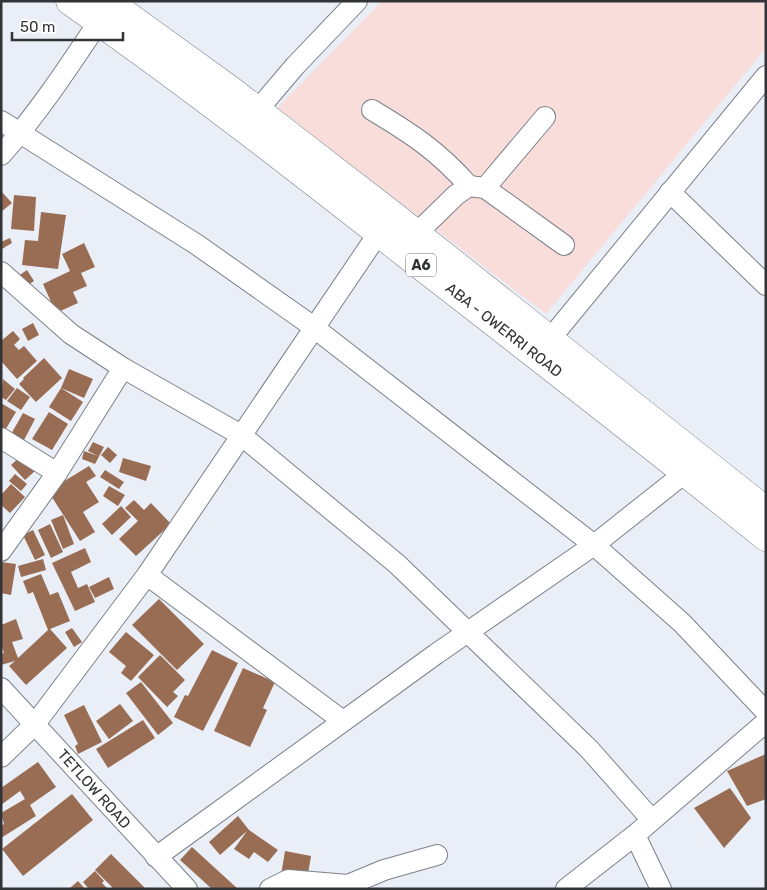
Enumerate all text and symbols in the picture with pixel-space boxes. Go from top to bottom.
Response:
scale bar [12,10,124,42]
text: 50 m [20,18,55,36]
road number: A6 [406,254,436,276]
street label: ABA - OWERRI ROAD [442,279,566,381]
street label: TETLOW ROAD [54,746,134,832]

